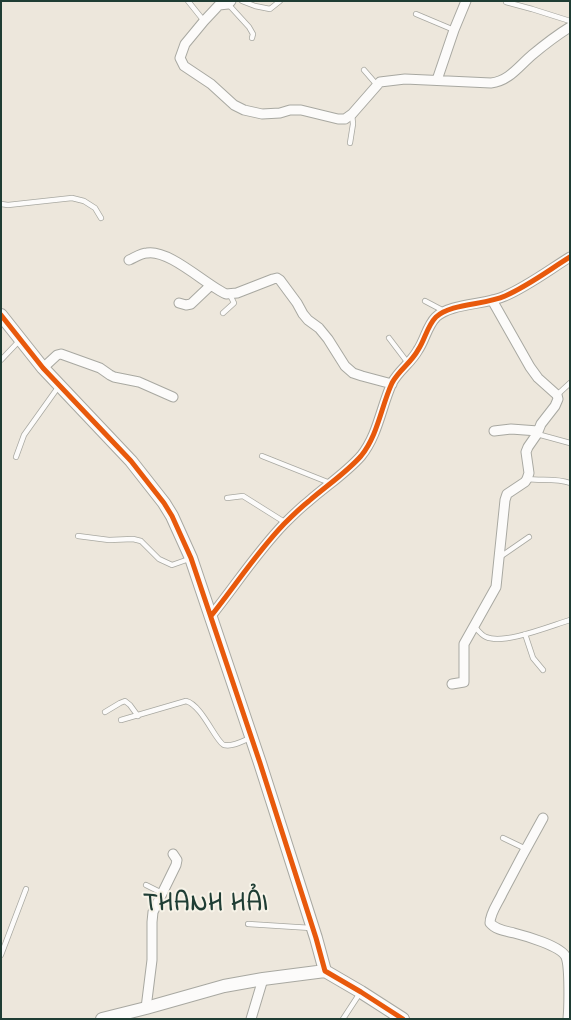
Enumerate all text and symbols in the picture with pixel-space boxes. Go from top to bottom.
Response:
district label: THANH HẢI [142,891,270,921]

